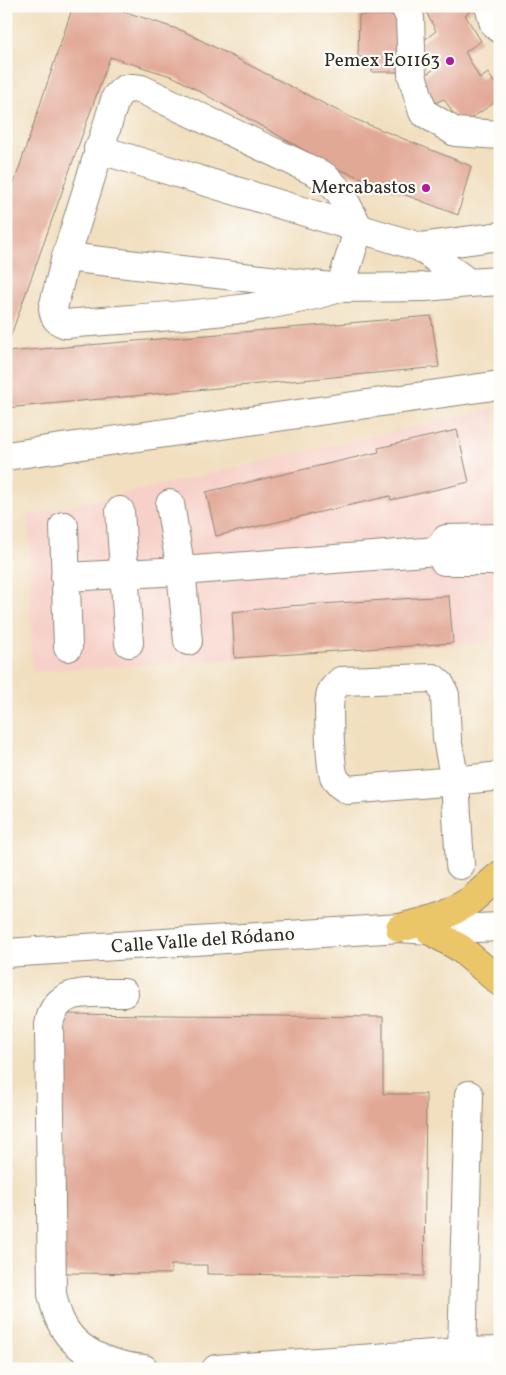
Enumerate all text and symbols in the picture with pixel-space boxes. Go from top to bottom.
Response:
place label: Pemex E01163 [324,48,440,74]
marker: Pemex E01163 [444,55,456,67]
place label: Mercabastos [311,175,416,201]
marker: Mercabastos [420,182,432,194]
street label: Calle Valle del Ródano [110,922,296,960]

